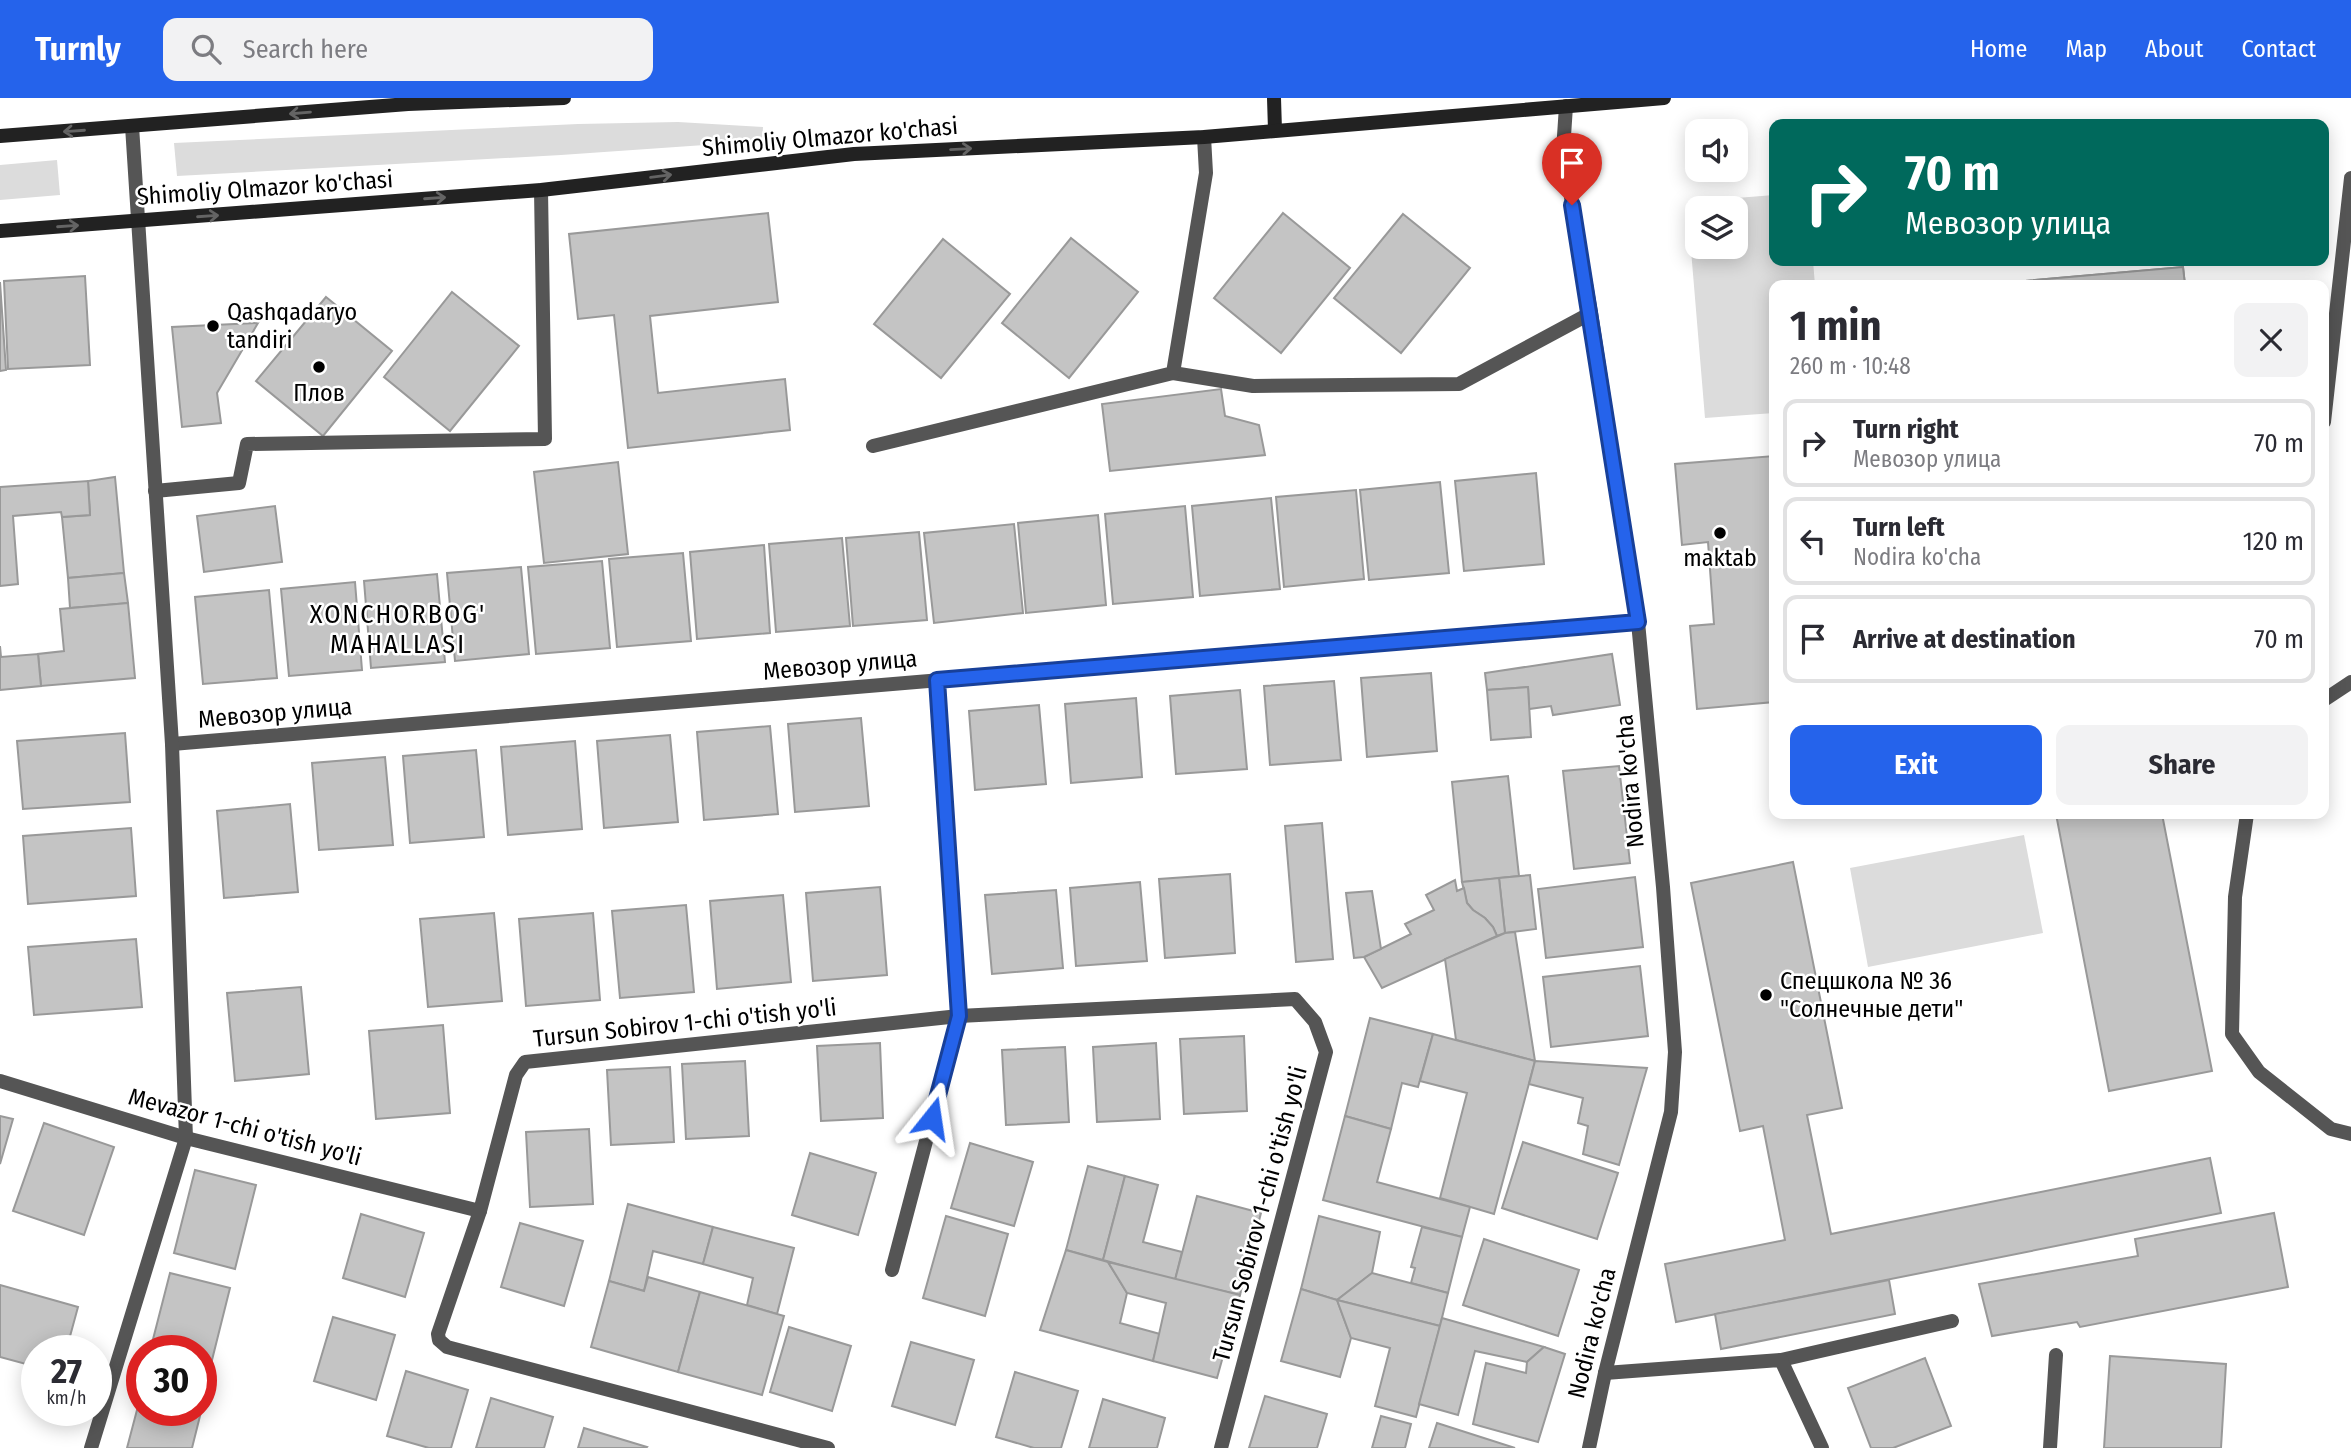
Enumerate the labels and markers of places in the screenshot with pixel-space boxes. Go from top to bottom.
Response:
pin [1542,133,1602,205]
place label: Qashqadaryo tandiri [227,298,357,354]
marker: Qashqadaryo tandiri [205,318,221,334]
marker: Плов [311,359,327,375]
place label: Плов [293,379,345,407]
marker: maktab [1712,525,1728,541]
place label: maktab [1683,544,1757,572]
place label: Спецшкола № 36 "Солнечные дети" [1780,967,1963,1023]
marker: Спецшкола № 36 "Солнечные дети" [1758,987,1774,1003]

